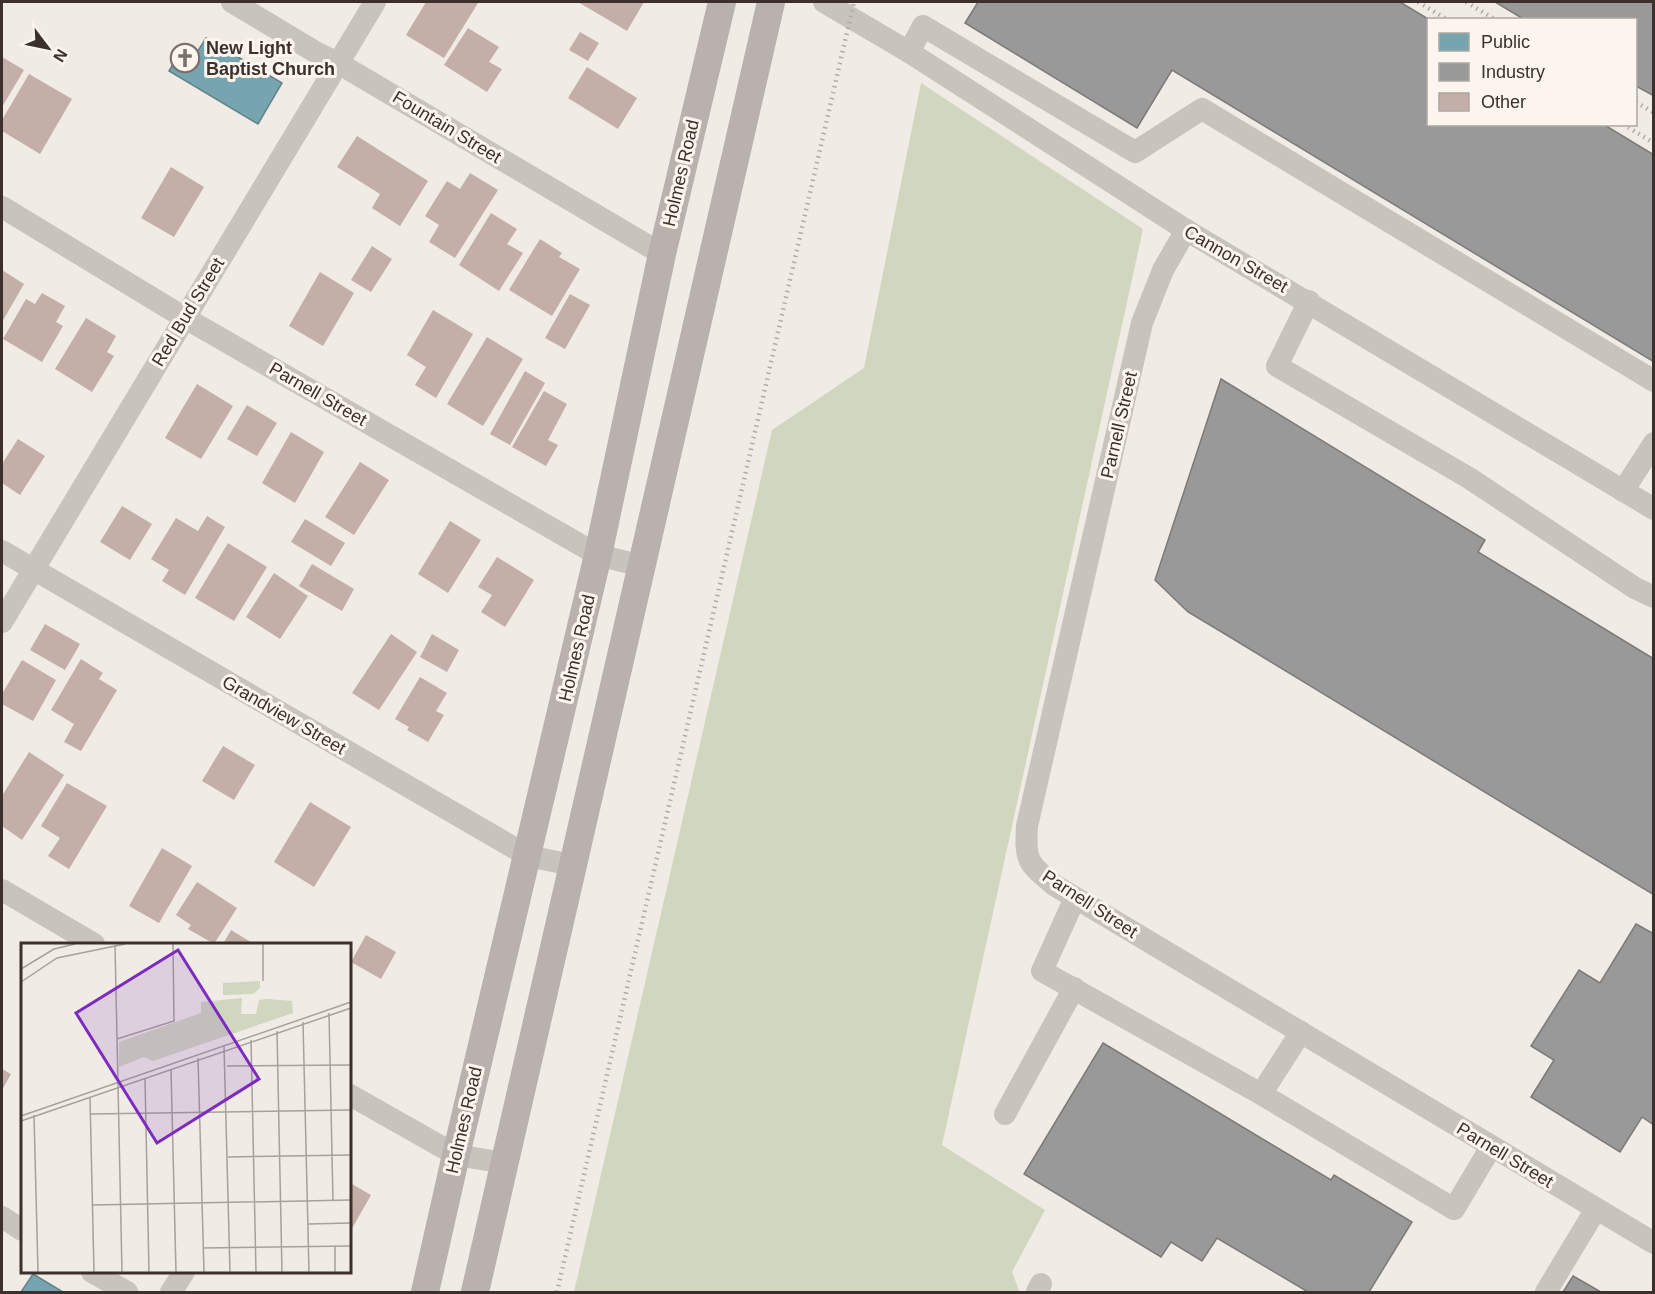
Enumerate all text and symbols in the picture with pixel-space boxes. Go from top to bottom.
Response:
north arrow [18,18,78,78]
legend [1427,18,1637,126]
text: Public [1481,32,1530,52]
place label: New Light Baptist Church [206,38,335,79]
church icon: New Light Baptist Church [169,42,201,74]
text: N [50,46,71,65]
text: Industry [1481,62,1545,82]
street label: Fountain Street [389,87,505,167]
text: Other [1481,92,1526,112]
street label: Holmes Road [659,118,703,228]
street label: Cannon Street [1181,221,1291,297]
street label: Red Bud Street [148,254,228,370]
street label: Parnell Street [266,358,370,430]
street label: Parnell Street [1097,370,1141,480]
street label: Holmes Road [555,593,599,703]
street label: Grandview Street [219,672,349,758]
street label: Parnell Street [1039,866,1141,942]
inset map [21,943,351,1273]
street label: Holmes Road [442,1065,486,1175]
street label: Parnell Street [1453,1118,1557,1192]

